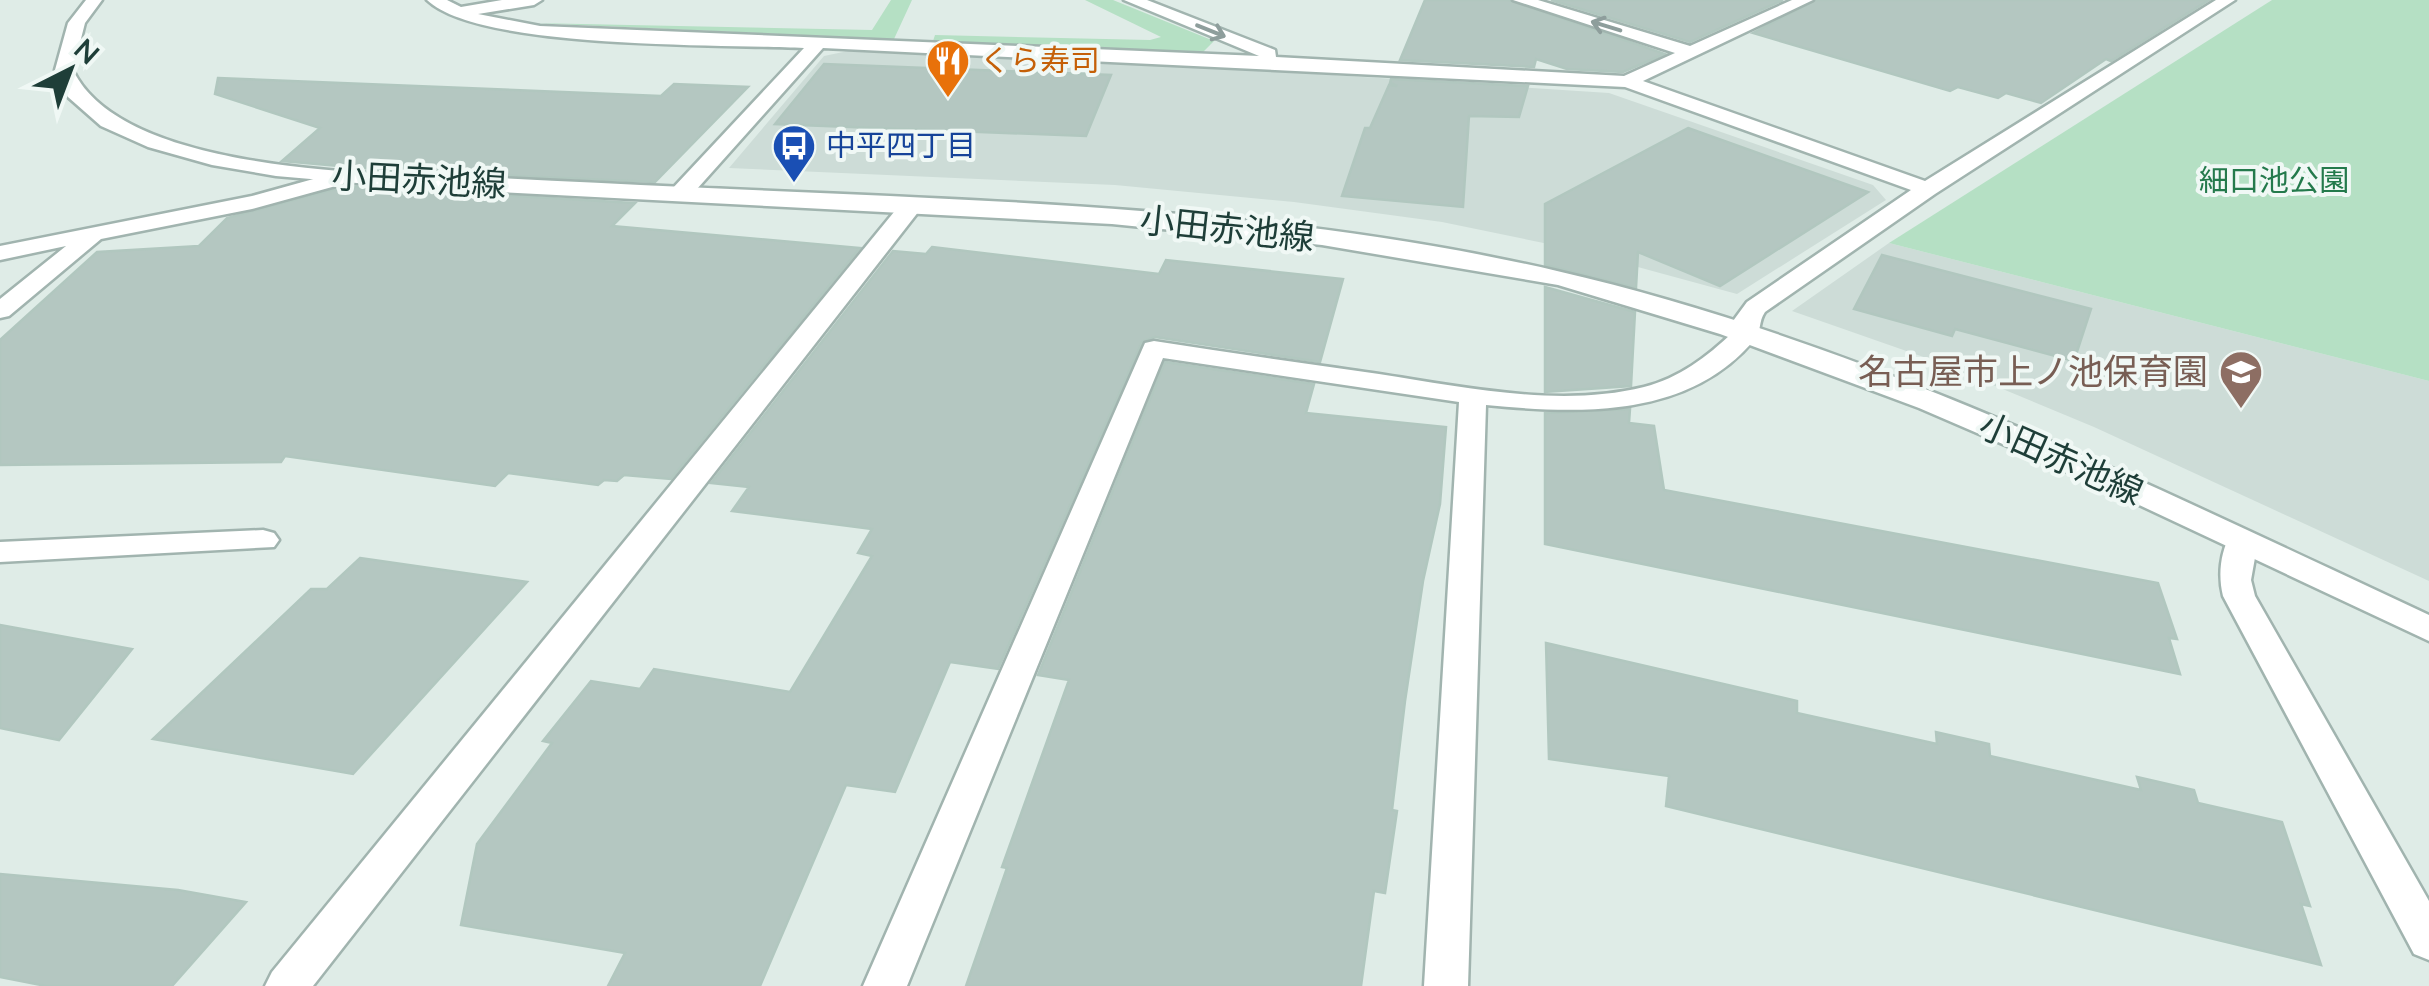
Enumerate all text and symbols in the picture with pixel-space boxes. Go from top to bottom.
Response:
one-way arrow [1590,16,1622,34]
north arrow [20,20,120,120]
one-way arrow [1195,24,1226,42]
text: N [68,31,107,71]
restaurant icon: くら寿司 [925,38,971,99]
place label: くら寿司 [980,41,1100,77]
bus stop icon: 中平四丁目 [771,123,817,184]
place label: 中平四丁目 [826,126,976,162]
street label: 小田赤池線 [331,152,508,204]
park label: 細口池公園 [2199,161,2349,197]
street label: 小田赤池線 [1138,197,1316,257]
place label: 名古屋市上ノ池保育園 [1858,349,2208,391]
school or university icon: 名古屋市上ノ池保育園 [2218,349,2264,410]
street label: 小田赤池線 [1973,402,2150,512]

